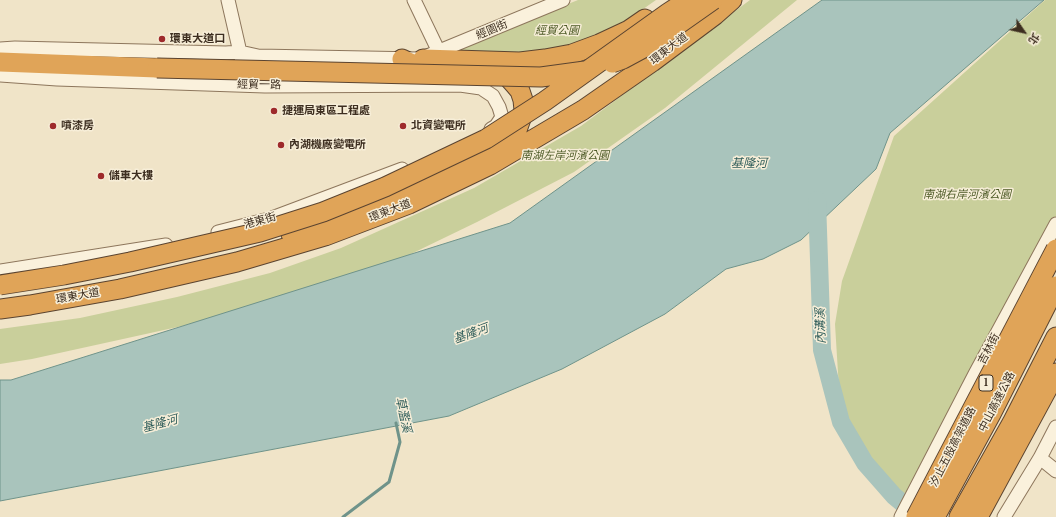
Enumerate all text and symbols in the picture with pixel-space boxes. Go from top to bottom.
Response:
north arrow [1004,12,1044,52]
street label: 經園街 [474,17,510,43]
park label: 經貿公園 [535,24,579,38]
street label: 環東大道 [647,30,691,68]
text: 北 [1025,30,1043,47]
place label: 環東大道口 [170,32,225,46]
marker: 環東大道口 [157,34,167,44]
street label: 經貿一路 [237,78,281,92]
place label: 捷運局東區工程處 [282,104,370,118]
marker: 捷運局東區工程處 [269,106,279,116]
place label: 噴漆房 [61,119,94,133]
place label: 北資變電所 [411,119,466,133]
marker: 噴漆房 [48,121,58,131]
marker: 北資變電所 [398,121,408,131]
place label: 內湖機廠變電所 [289,138,366,152]
marker: 內湖機廠變電所 [276,140,286,150]
park label: 南湖左岸河濱公園 [521,149,609,163]
water label: 基隆河 [731,157,767,171]
place label: 儲車大樓 [109,169,153,183]
marker: 儲車大樓 [96,171,106,181]
park label: 南湖右岸河濱公園 [923,188,1011,202]
street label: 環東大道 [367,197,413,225]
street label: 港東街 [242,210,278,232]
street label: 環東大道 [55,286,101,306]
water label: 內溝溪 [813,308,829,344]
water label: 基隆河 [452,321,490,347]
street label: 吉林街 [975,331,1003,367]
street label: 中山高速公路 [976,370,1018,434]
road number: 1 [979,375,993,391]
water label: 草濫溪 [392,396,414,434]
street label: 汐止五股高架道路 [927,405,979,489]
water label: 基隆河 [141,412,179,436]

